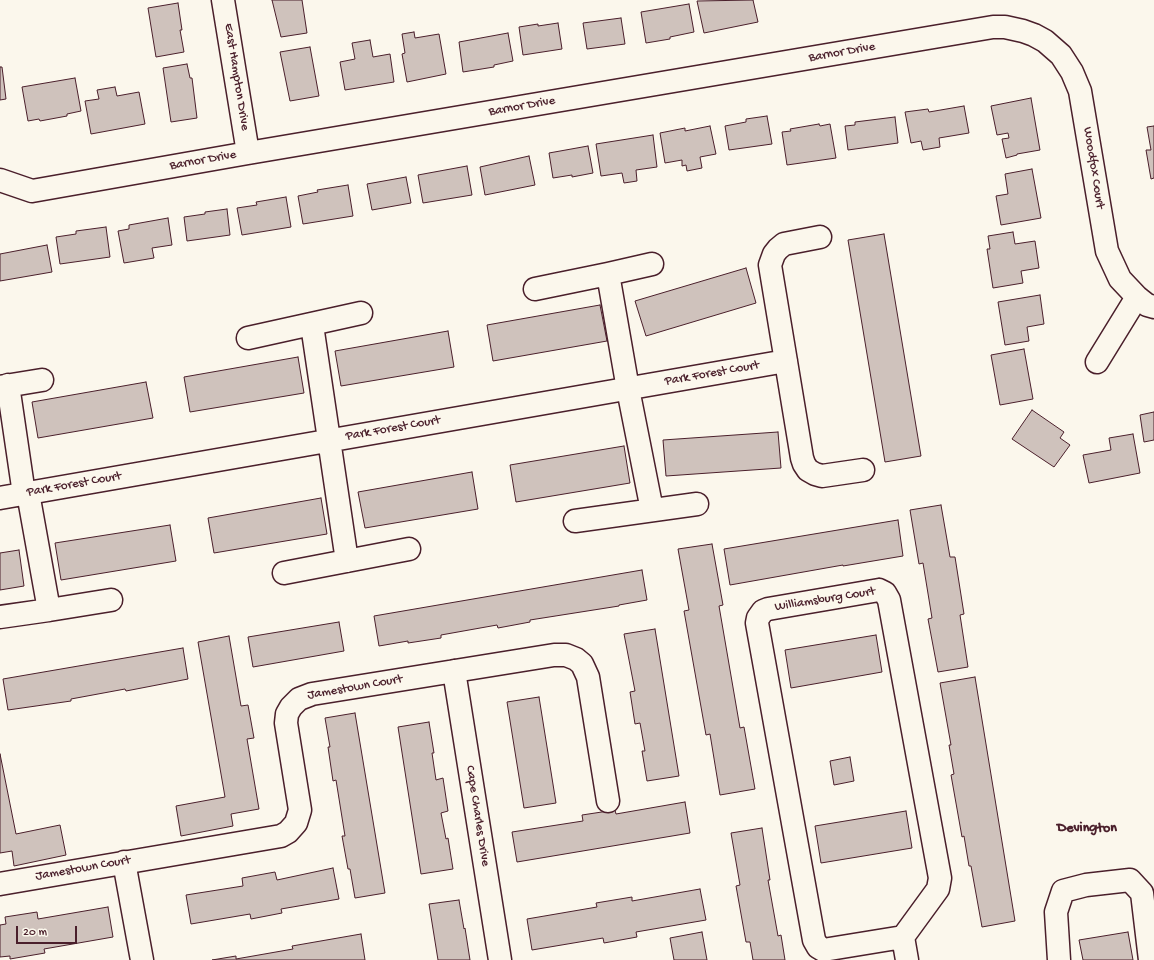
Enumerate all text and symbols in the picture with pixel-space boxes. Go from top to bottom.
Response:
street label: East Hampton Drive [220,22,252,132]
street label: Barnor Drive [807,39,877,67]
street label: Barnor Drive [487,93,557,121]
street label: Woodfox Court [1079,126,1107,210]
street label: Barnor Drive [168,147,238,175]
street label: Park Forest Court [664,358,760,390]
street label: Park Forest Court [345,413,441,445]
street label: Park Forest Court [26,469,122,501]
street label: Williamsburg Court [774,584,876,616]
street label: Jamestown Court [306,672,404,704]
street label: Cape Charles Drive [461,764,493,868]
district label: Devington [1057,821,1117,837]
street label: Jamestown Court [34,853,132,885]
scale bar [18,918,79,944]
text: 20 m [23,926,47,940]

